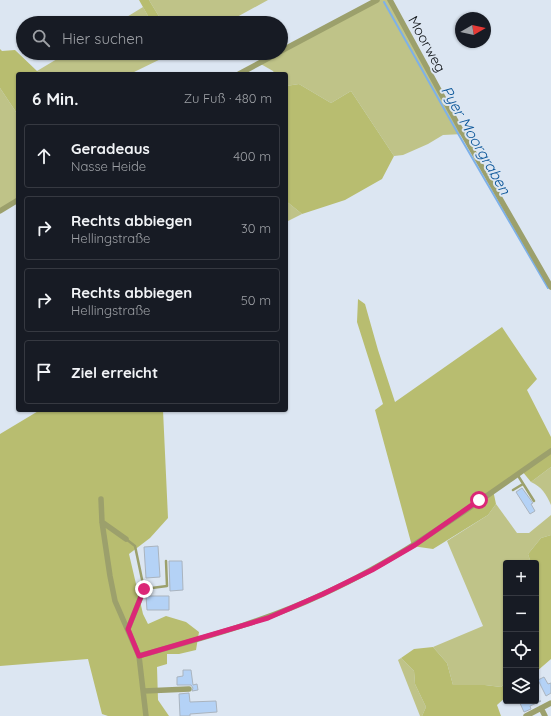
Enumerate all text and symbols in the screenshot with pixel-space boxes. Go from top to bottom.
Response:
north arrow [455,12,491,48]
street label: Moorweg [404,13,450,75]
search box [16,16,288,60]
icon: search [30,27,52,49]
text: Hier suchen [62,29,143,48]
water label: Pyer Moorgraben [437,82,515,198]
text: 6 Min. [32,88,78,109]
text: Zu Fuß · 480 m [184,90,272,106]
text: Geradeaus [71,139,150,158]
icon: ahead [33,145,55,167]
text: 400 m [233,148,271,164]
text: Nasse Heide [71,158,146,174]
text: Rechts abbiegen [71,211,192,230]
icon: right [33,217,55,239]
text: 30 m [241,220,271,236]
text: Hellingstraße [71,230,150,246]
text: Rechts abbiegen [71,283,192,302]
icon: right [33,289,55,311]
text: 50 m [241,292,271,308]
text: Hellingstraße [71,302,150,318]
icon: arrive [33,361,55,383]
text: Ziel erreicht [71,363,158,382]
route start [470,491,488,509]
map controls [503,560,539,704]
button: + [503,560,539,596]
route end [135,580,153,598]
button: − [503,596,539,632]
button: locate [503,632,539,668]
button: layers [503,668,539,704]

